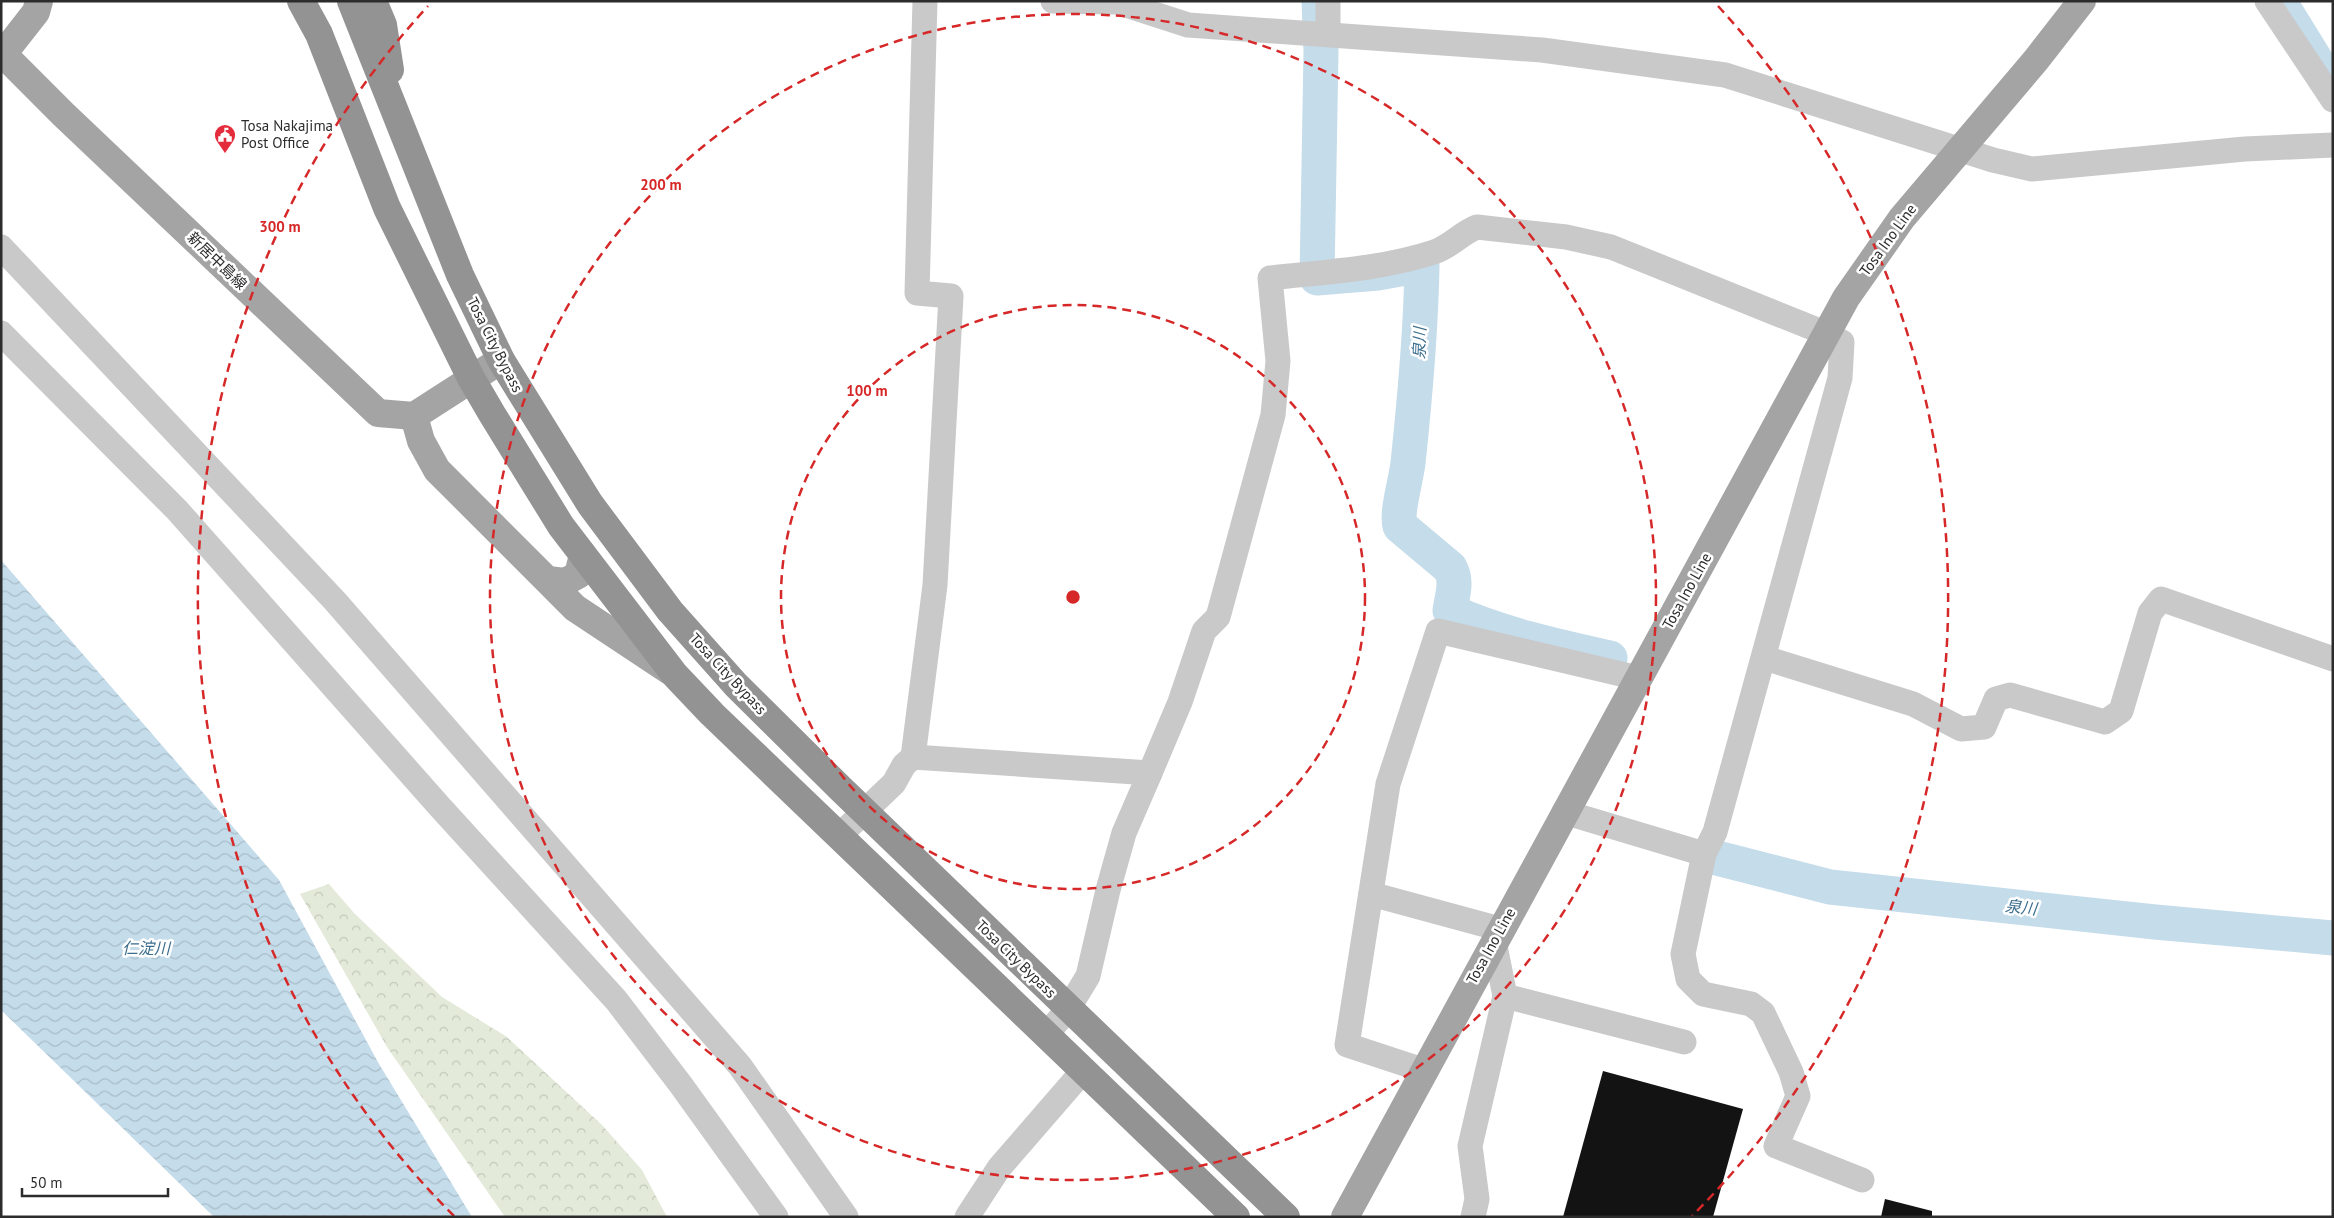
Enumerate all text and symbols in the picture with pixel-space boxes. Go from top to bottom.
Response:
place label: Tosa Nakajima Post Office [241,116,333,152]
public building icon: Tosa Nakajima Post Office [213,123,237,154]
text: 200 m [640,175,682,194]
street label: Tosa Ino Line [1855,200,1920,279]
text: 300 m [259,217,301,236]
street label: 新居中島線 [184,228,251,294]
street label: Tosa City Bypass [463,294,528,396]
water label: 泉川 [1408,325,1430,359]
text: 100 m [846,381,888,400]
street label: Tosa Ino Line [1658,549,1715,632]
centre of rings [1064,588,1082,606]
street label: Tosa City Bypass [686,629,771,718]
water label: 泉川 [2004,895,2040,919]
street label: Tosa Ino Line [1462,904,1519,987]
street label: Tosa City Bypass [972,916,1060,1002]
water label: 仁淀川 [122,938,172,958]
scale bar [22,1166,169,1198]
text: 50 m [30,1173,63,1192]

